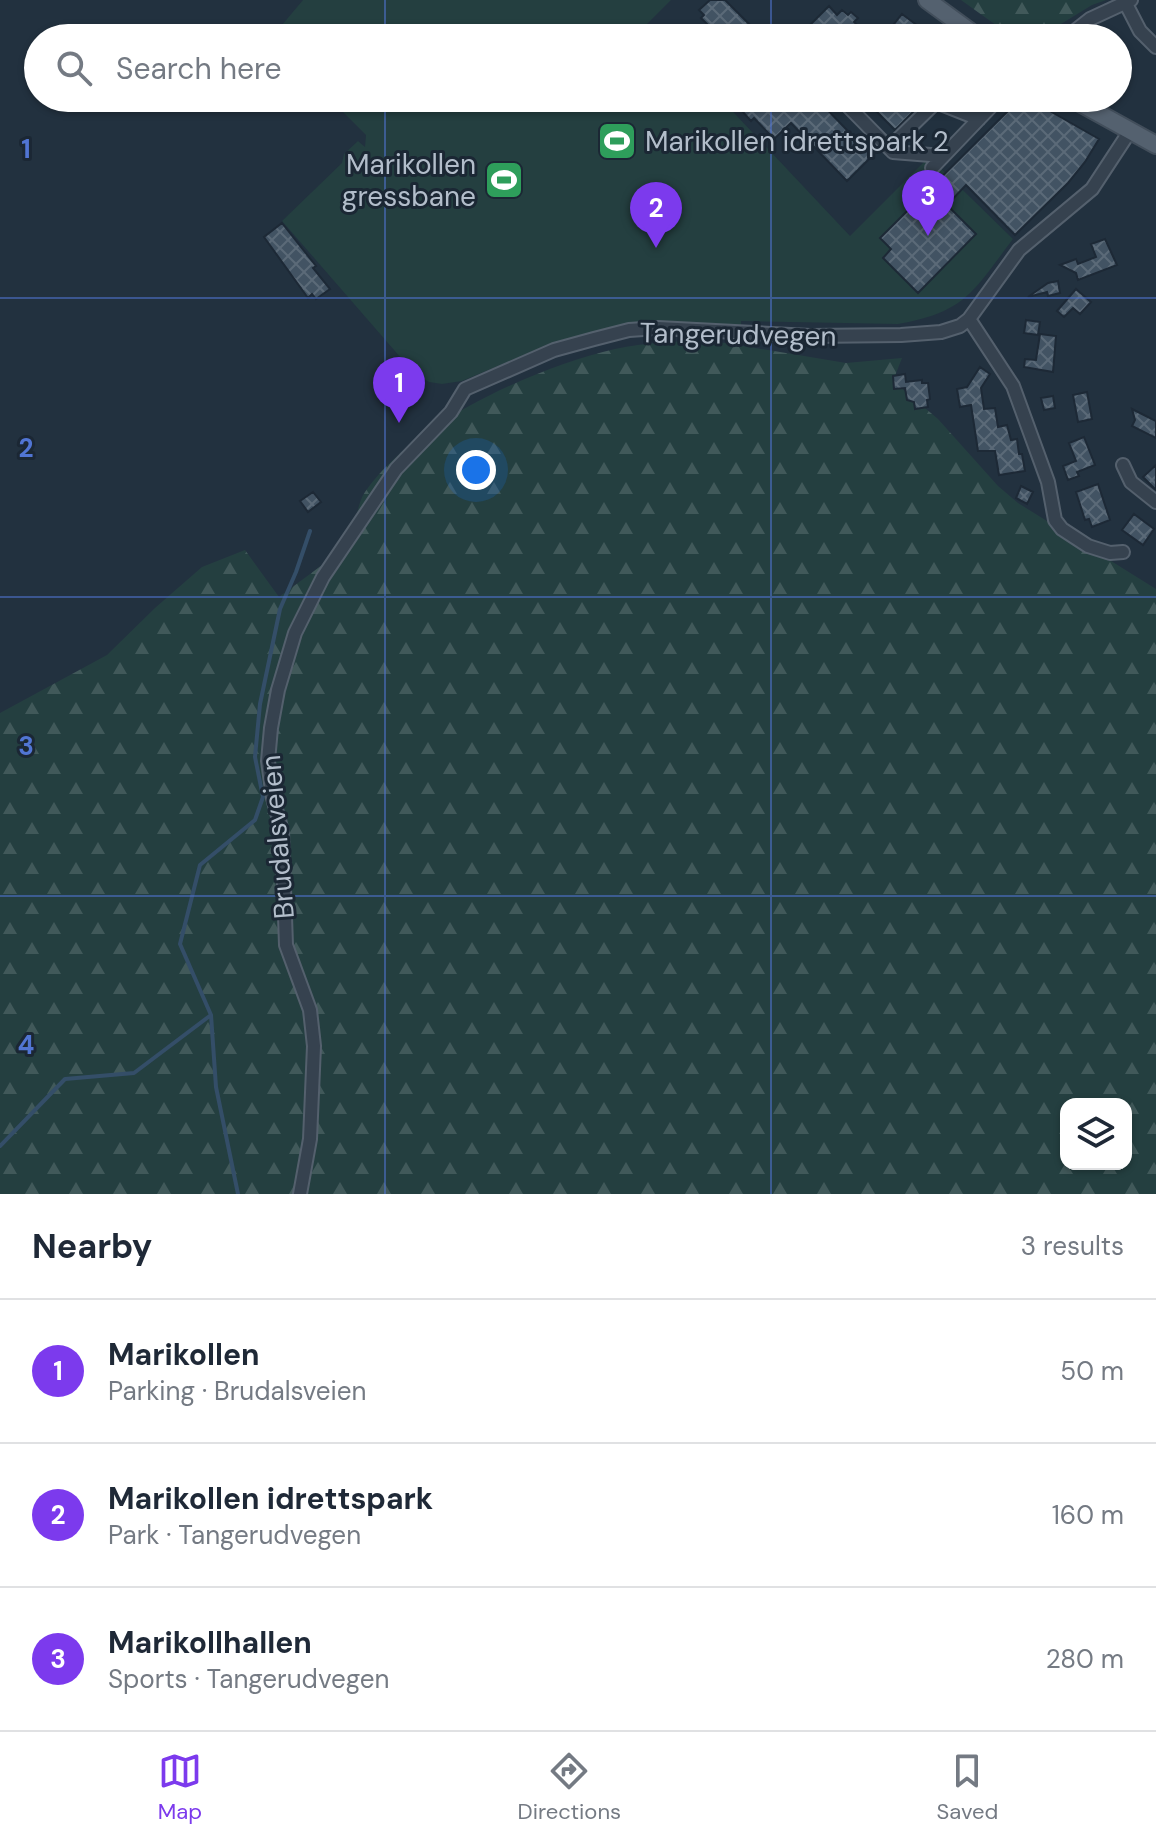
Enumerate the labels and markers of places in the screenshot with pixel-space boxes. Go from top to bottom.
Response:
sports icon: Marikollen idrettspark 2 [596,120,638,162]
place label: Marikollen idrettspark 2 [645,123,949,160]
place label: Marikollen gressbane [342,146,476,215]
sports icon: Marikollen gressbane [483,159,525,201]
pin: 3 [902,170,954,236]
pin: 2 [630,182,682,248]
pin: 1 [373,357,425,423]

